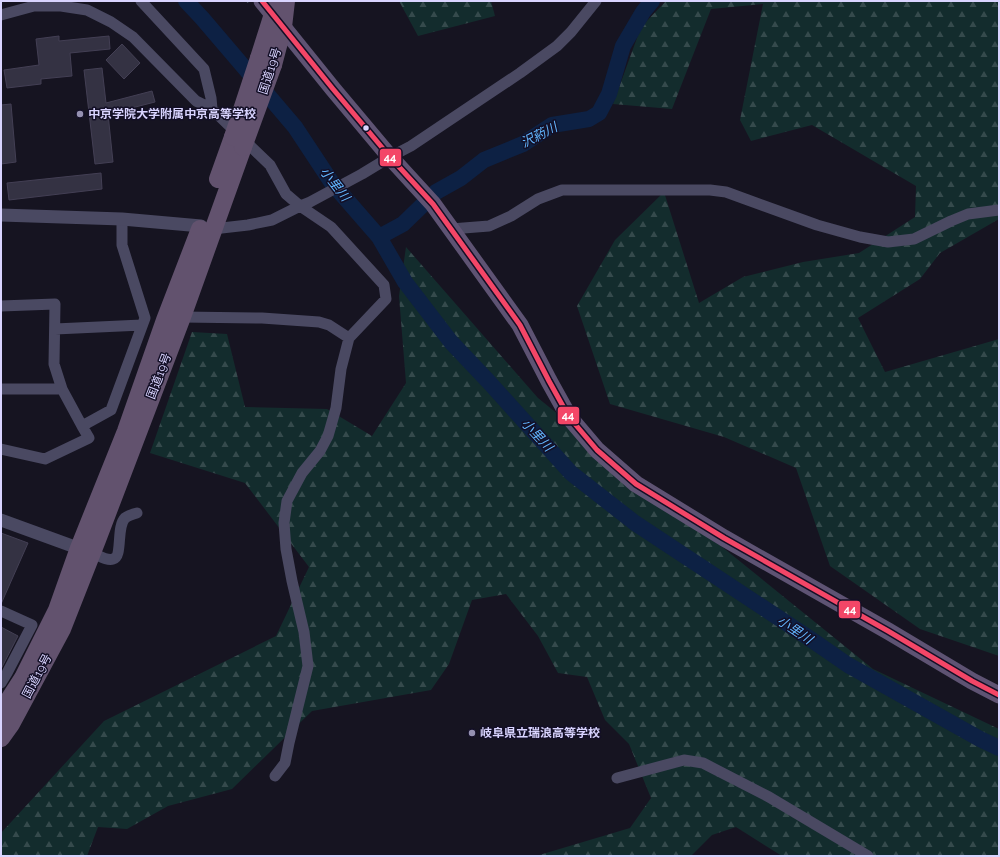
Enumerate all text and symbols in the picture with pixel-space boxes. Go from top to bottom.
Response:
street label: 国道19号 [256,46,284,96]
place label: 中京学院大学附属中京高等学校 [88,107,256,121]
marker: 中京学院大学附属中京高等学校 [75,109,85,119]
water label: 沢葯川 [518,119,562,151]
unlabelled marker [361,123,371,133]
line badge: 44 [379,148,402,167]
text: 44 [384,151,396,164]
water label: 小里川 [317,164,354,206]
street label: 国道19号 [144,351,174,401]
line badge: 44 [557,406,580,425]
text: 44 [562,409,574,422]
water label: 小里川 [518,416,557,456]
line badge: 44 [838,600,861,619]
text: 44 [844,603,856,616]
water label: 小里川 [775,613,817,648]
street label: 国道19号 [20,651,54,701]
place label: 岐阜県立瑞浪高等学校 [480,726,600,740]
marker: 岐阜県立瑞浪高等学校 [467,728,477,738]

